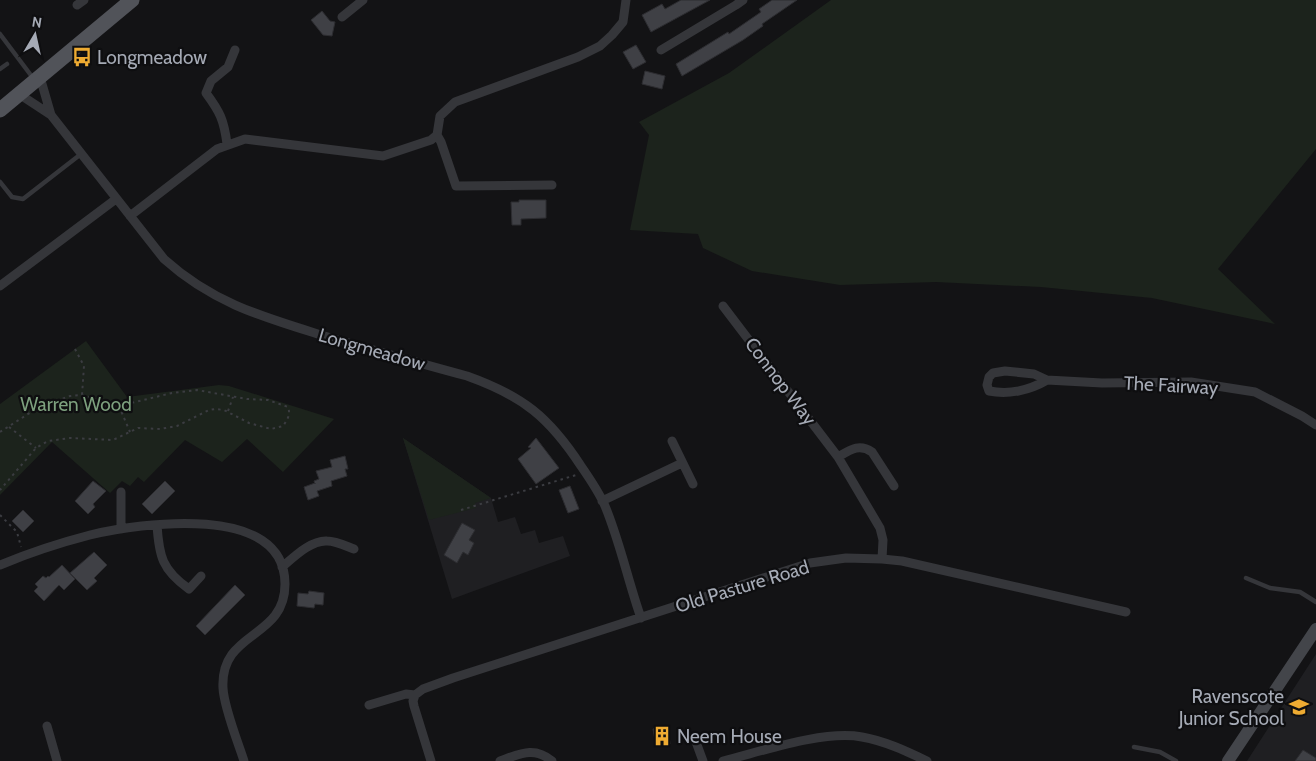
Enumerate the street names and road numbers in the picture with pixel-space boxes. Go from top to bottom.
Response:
street label: Longmeadow [316,323,428,376]
street label: Connop Way [740,333,821,430]
street label: The Fairway [1123,372,1219,399]
street label: Old Pasture Road [672,555,812,618]

